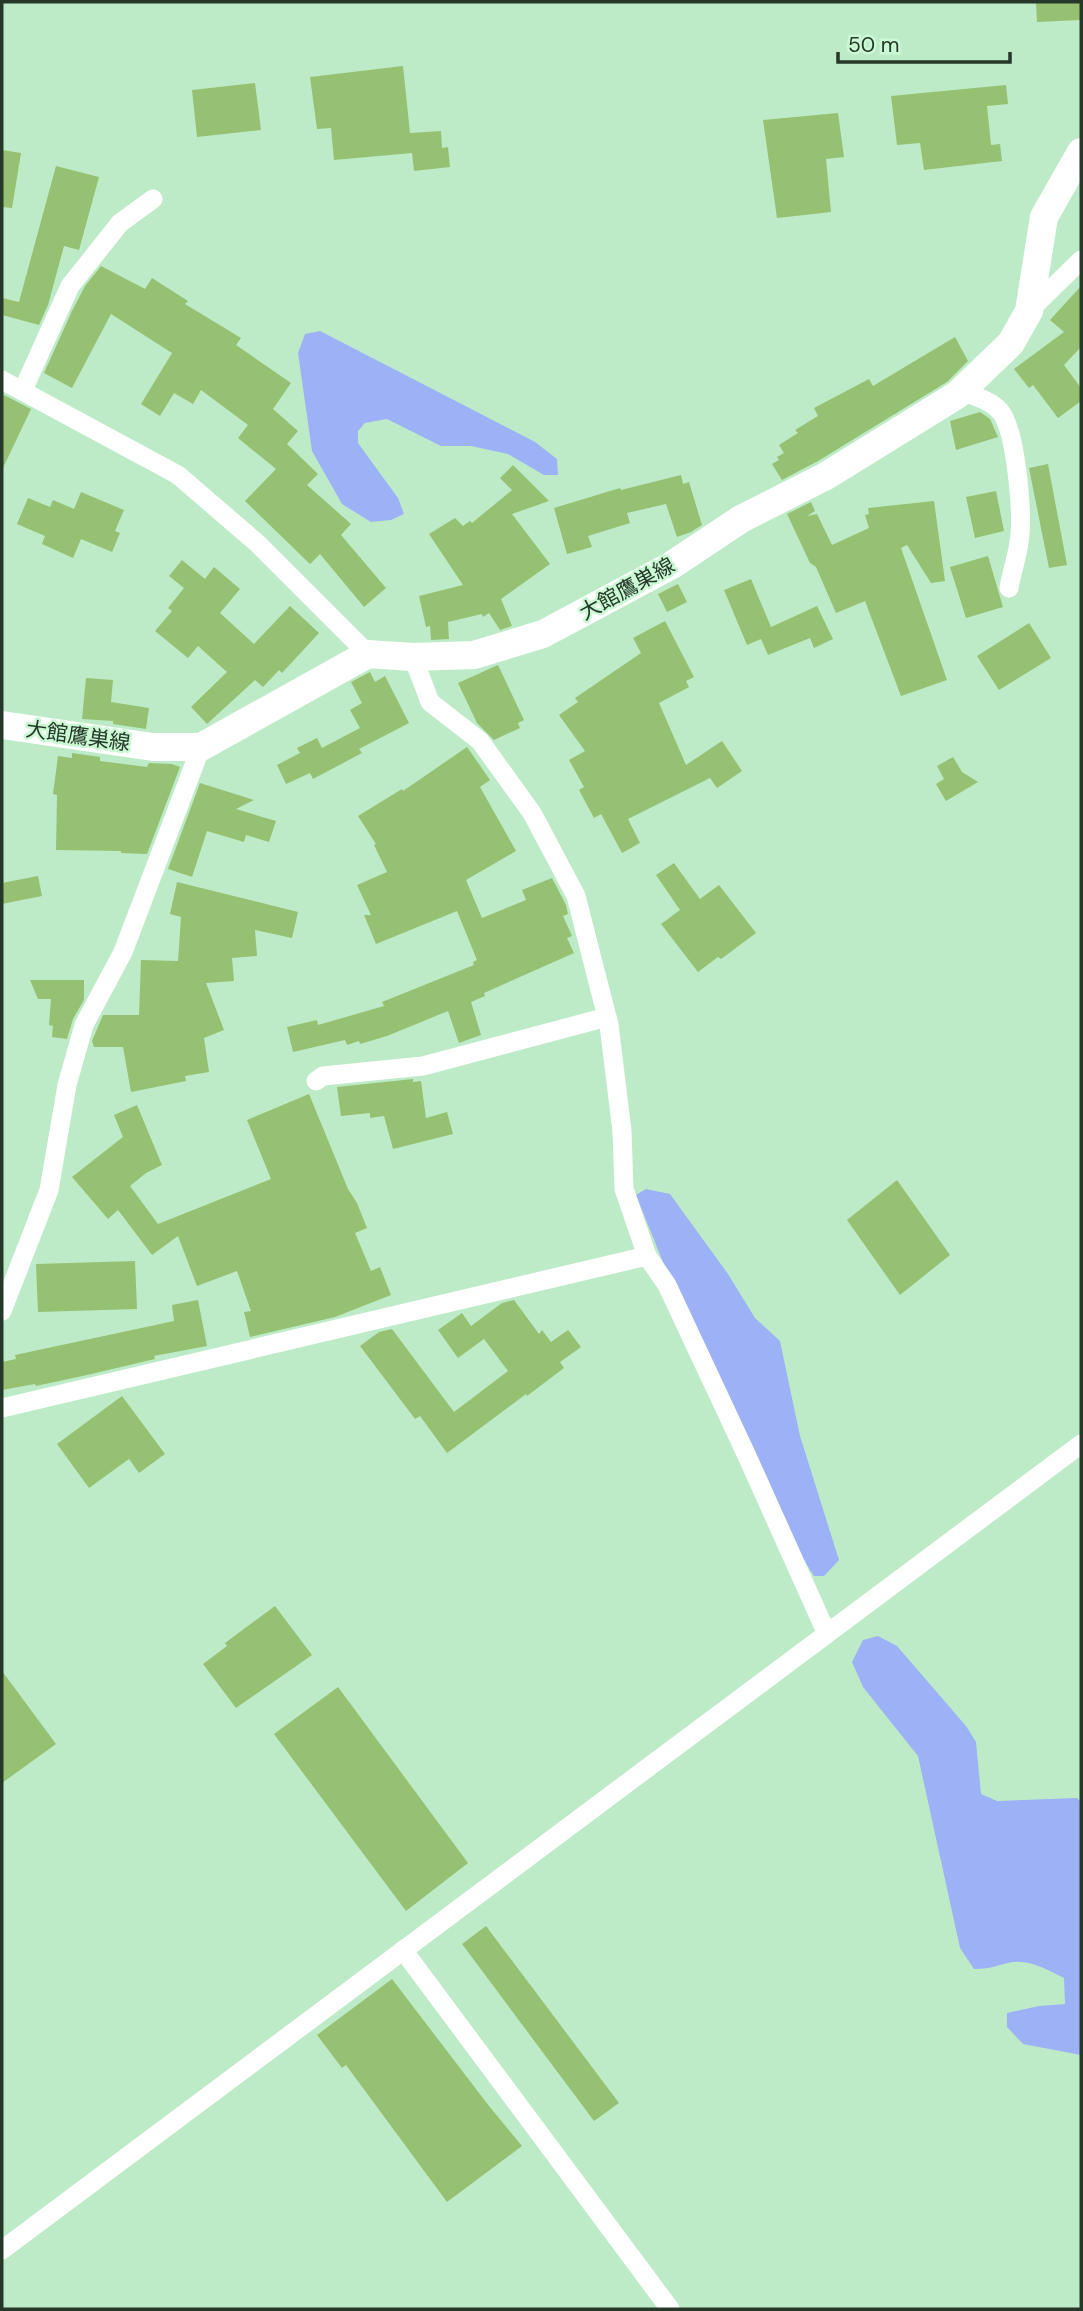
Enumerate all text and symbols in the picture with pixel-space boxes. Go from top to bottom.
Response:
scale bar [838,21,1010,65]
text: 50 m [848,31,899,59]
street label: 大館鷹巣線 [574,551,680,627]
street label: 大館鷹巣線 [24,715,132,757]

